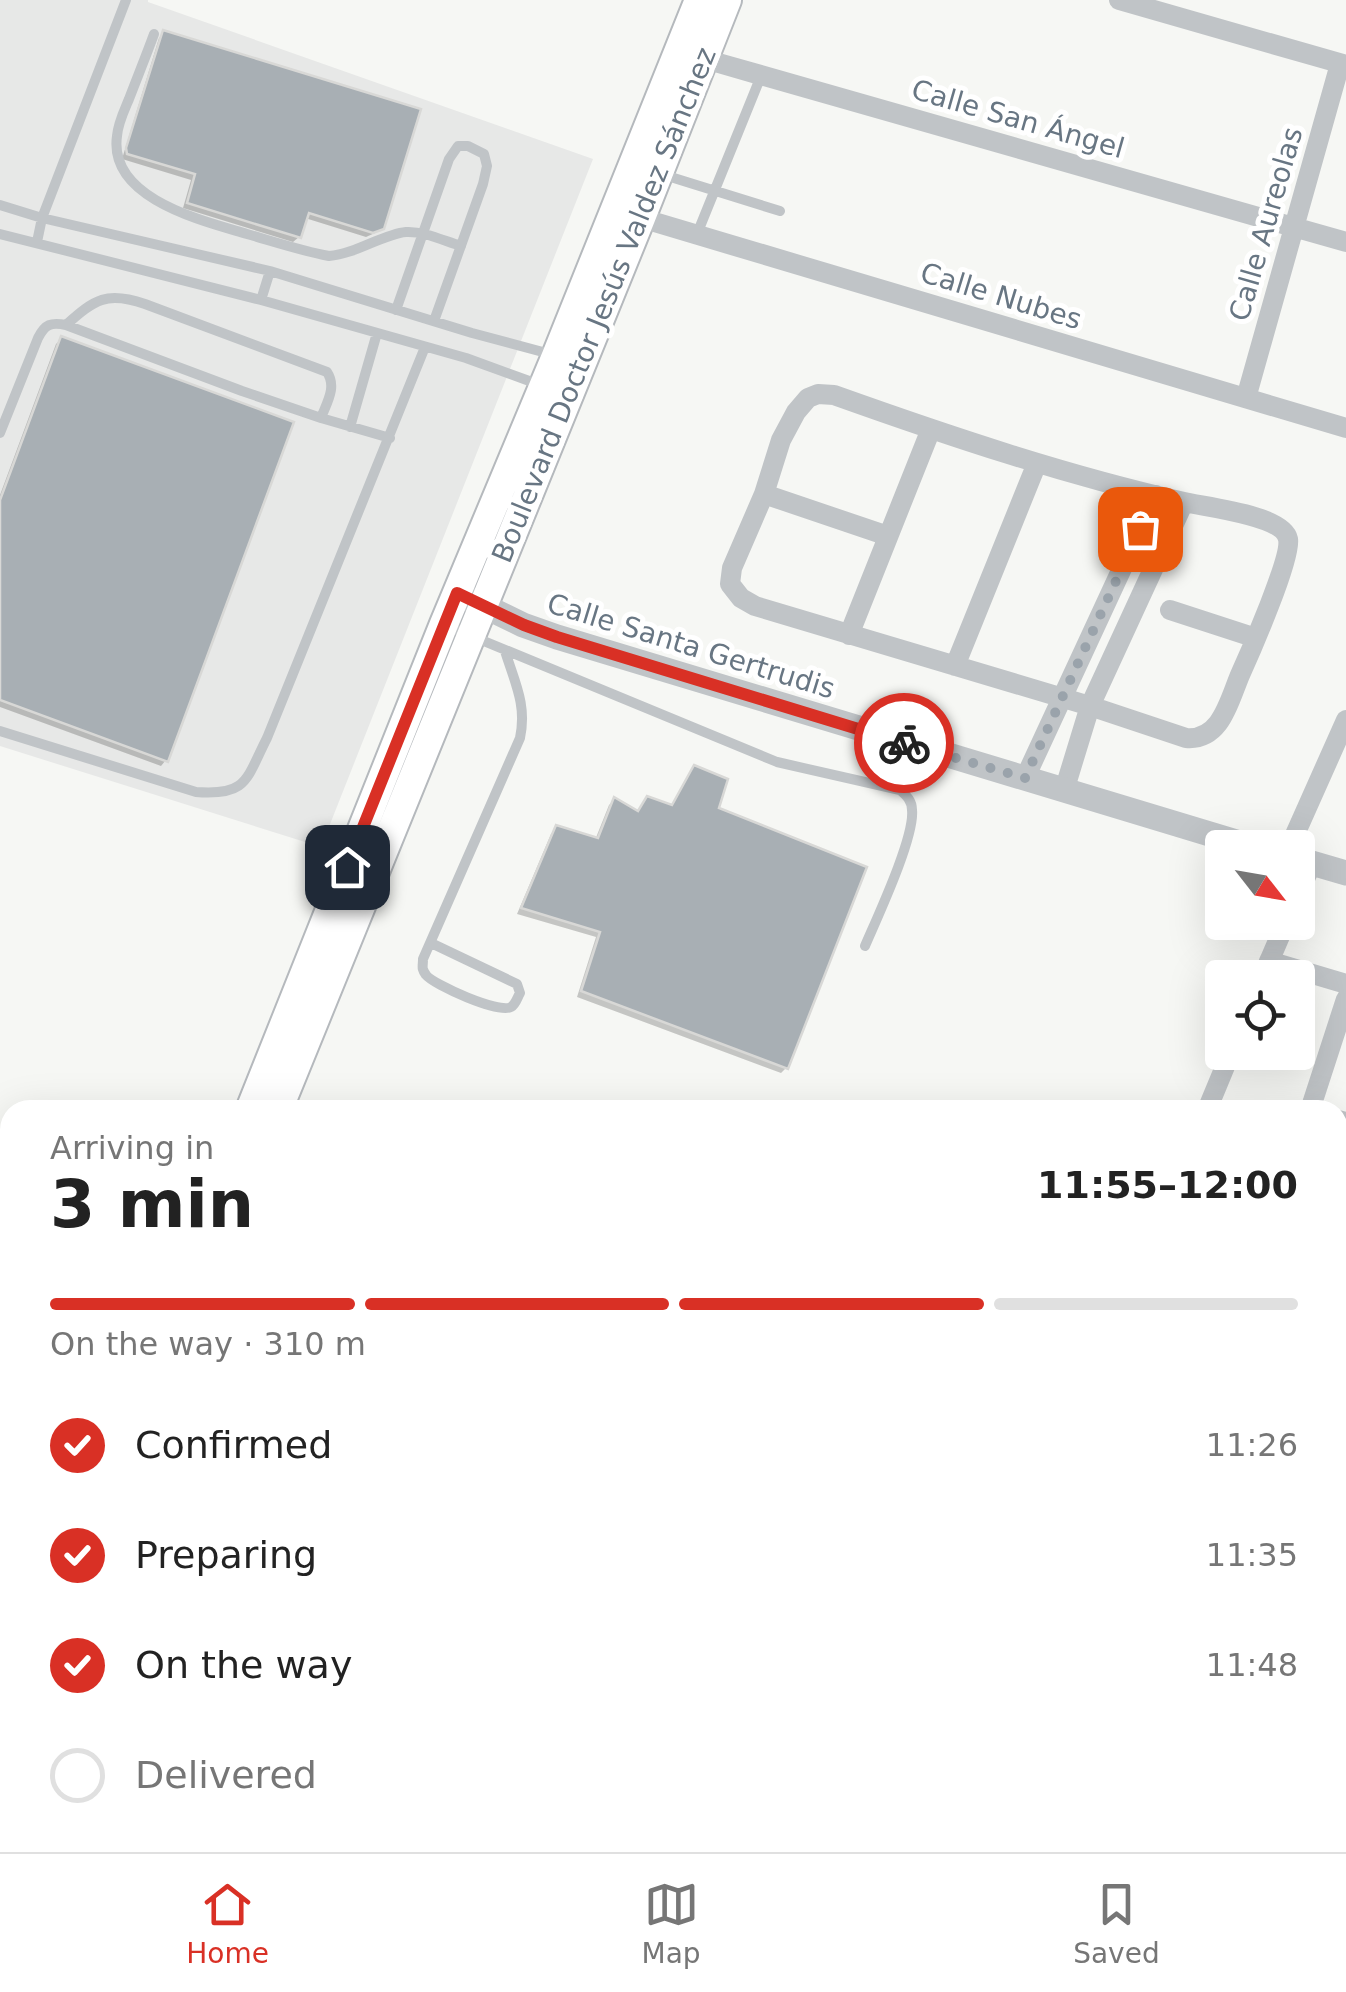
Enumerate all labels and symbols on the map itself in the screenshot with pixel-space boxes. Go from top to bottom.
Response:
street label: Boulevard Doctor Jesús Valdez Sánchez [485,43,723,567]
street label: Calle San Ángel [908,72,1128,165]
street label: Calle Aureolas [1223,123,1309,325]
street label: Calle Nubes [916,256,1086,336]
pin [1098,487,1183,572]
street label: Calle Santa Gertrudis [543,587,839,705]
courier [854,693,954,793]
pin [305,825,390,910]
north arrow [1205,830,1315,940]

